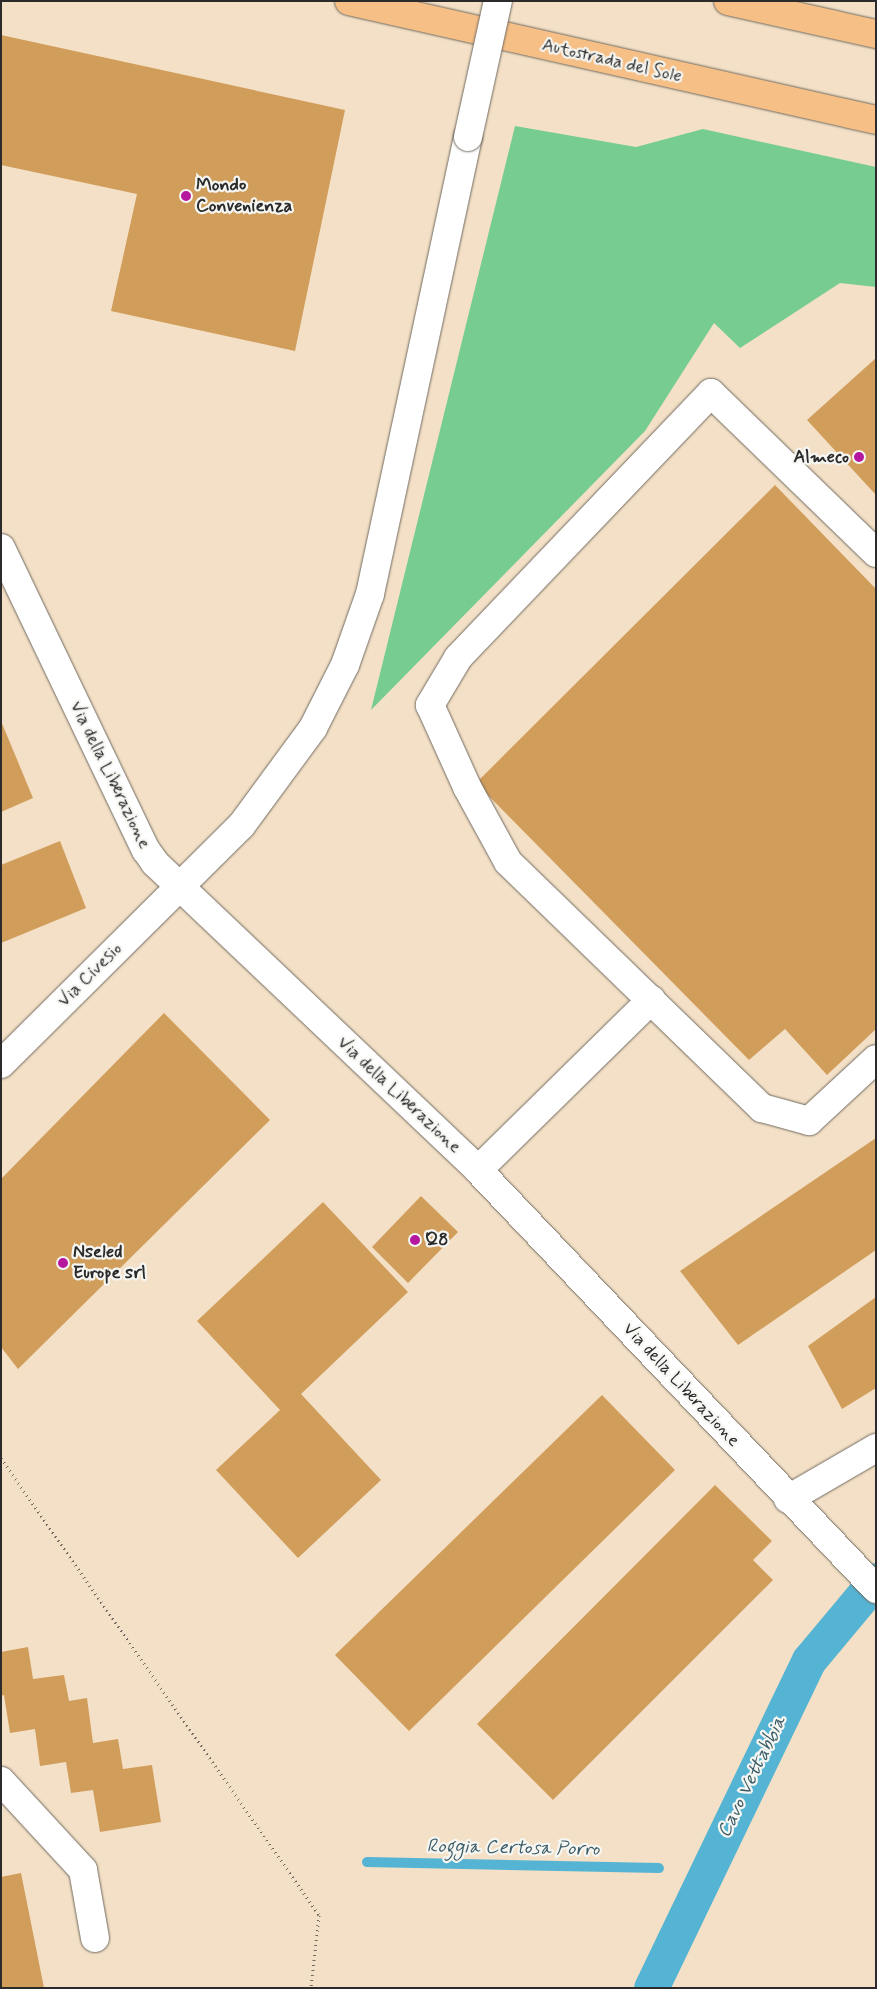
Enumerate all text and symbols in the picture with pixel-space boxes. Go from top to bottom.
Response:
street label: Autostrada del Sole [540,34,684,88]
place label: Mondo Convenienza [196,175,292,218]
marker: Mondo Convenienza [180,190,192,202]
place label: Almeco [793,446,849,468]
marker: Almeco [853,451,865,463]
street label: Via della Liberazione [65,698,155,852]
street label: Via Civesio [53,938,127,1012]
street label: Via della Liberazione [333,1032,465,1158]
place label: Q8 [425,1229,448,1251]
marker: Q8 [409,1234,421,1246]
place label: Nseled Europe srl [73,1242,144,1284]
marker: Nseled Europe srl [57,1257,69,1269]
street label: Via della Liberazione [618,1319,744,1451]
water label: Cavo Vettabbia [713,1713,791,1841]
water label: Roggia Certosa Porro [428,1835,598,1861]

